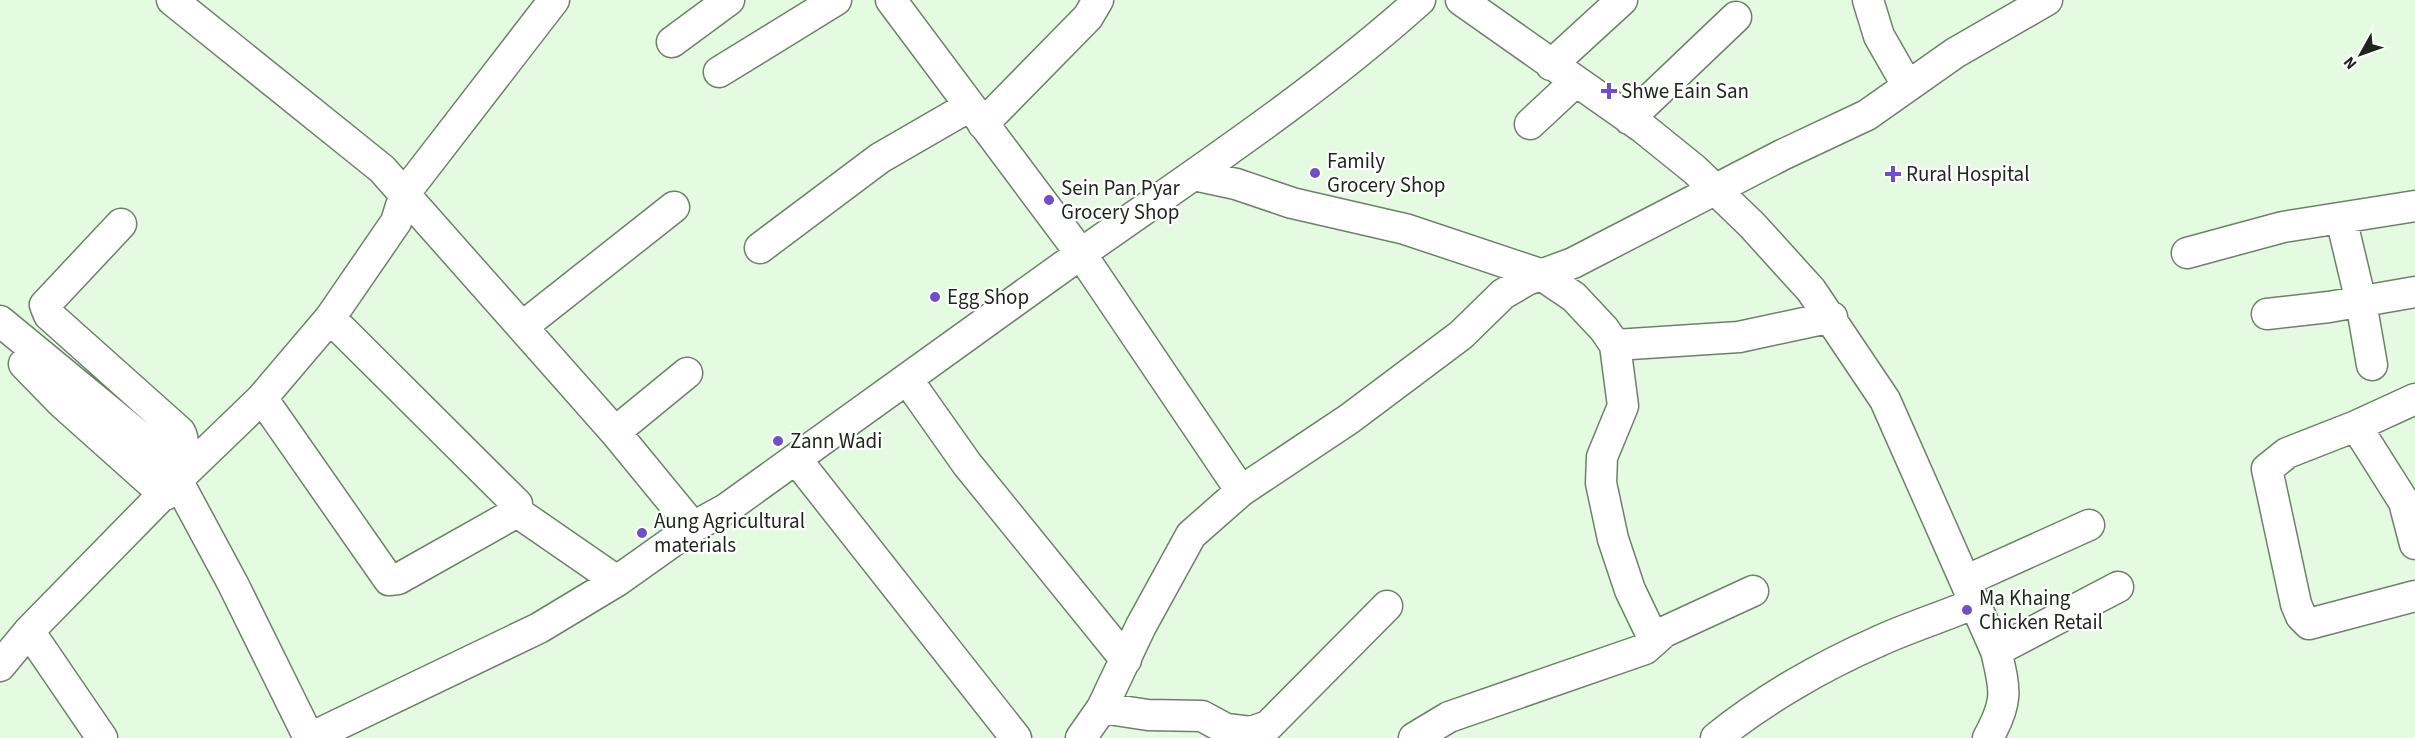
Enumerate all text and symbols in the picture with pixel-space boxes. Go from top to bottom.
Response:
north arrow [2331,24,2391,84]
text: N [2338,52,2362,74]
place label: Shwe Eain San [1621,76,1749,106]
marker: Shwe Eain San [1602,84,1616,98]
place label: Family Grocery Shop [1327,146,1445,200]
place label: Rural Hospital [1906,159,2030,189]
marker: Rural Hospital [1884,165,1902,183]
marker: Family Grocery Shop [1308,166,1322,180]
place label: Sein Pan Pyar Grocery Shop [1061,173,1181,227]
marker: Sein Pan Pyar Grocery Shop [1042,193,1056,207]
place label: Egg Shop [947,282,1029,312]
marker: Egg Shop [928,290,942,304]
place label: Zann Wadi [790,426,882,456]
marker: Zann Wadi [771,434,785,448]
place label: Aung Agricultural materials [654,506,805,560]
marker: Aung Agricultural materials [635,526,649,540]
place label: Ma Khaing Chicken Retail [1979,583,2103,637]
marker: Ma Khaing Chicken Retail [1960,603,1974,617]

